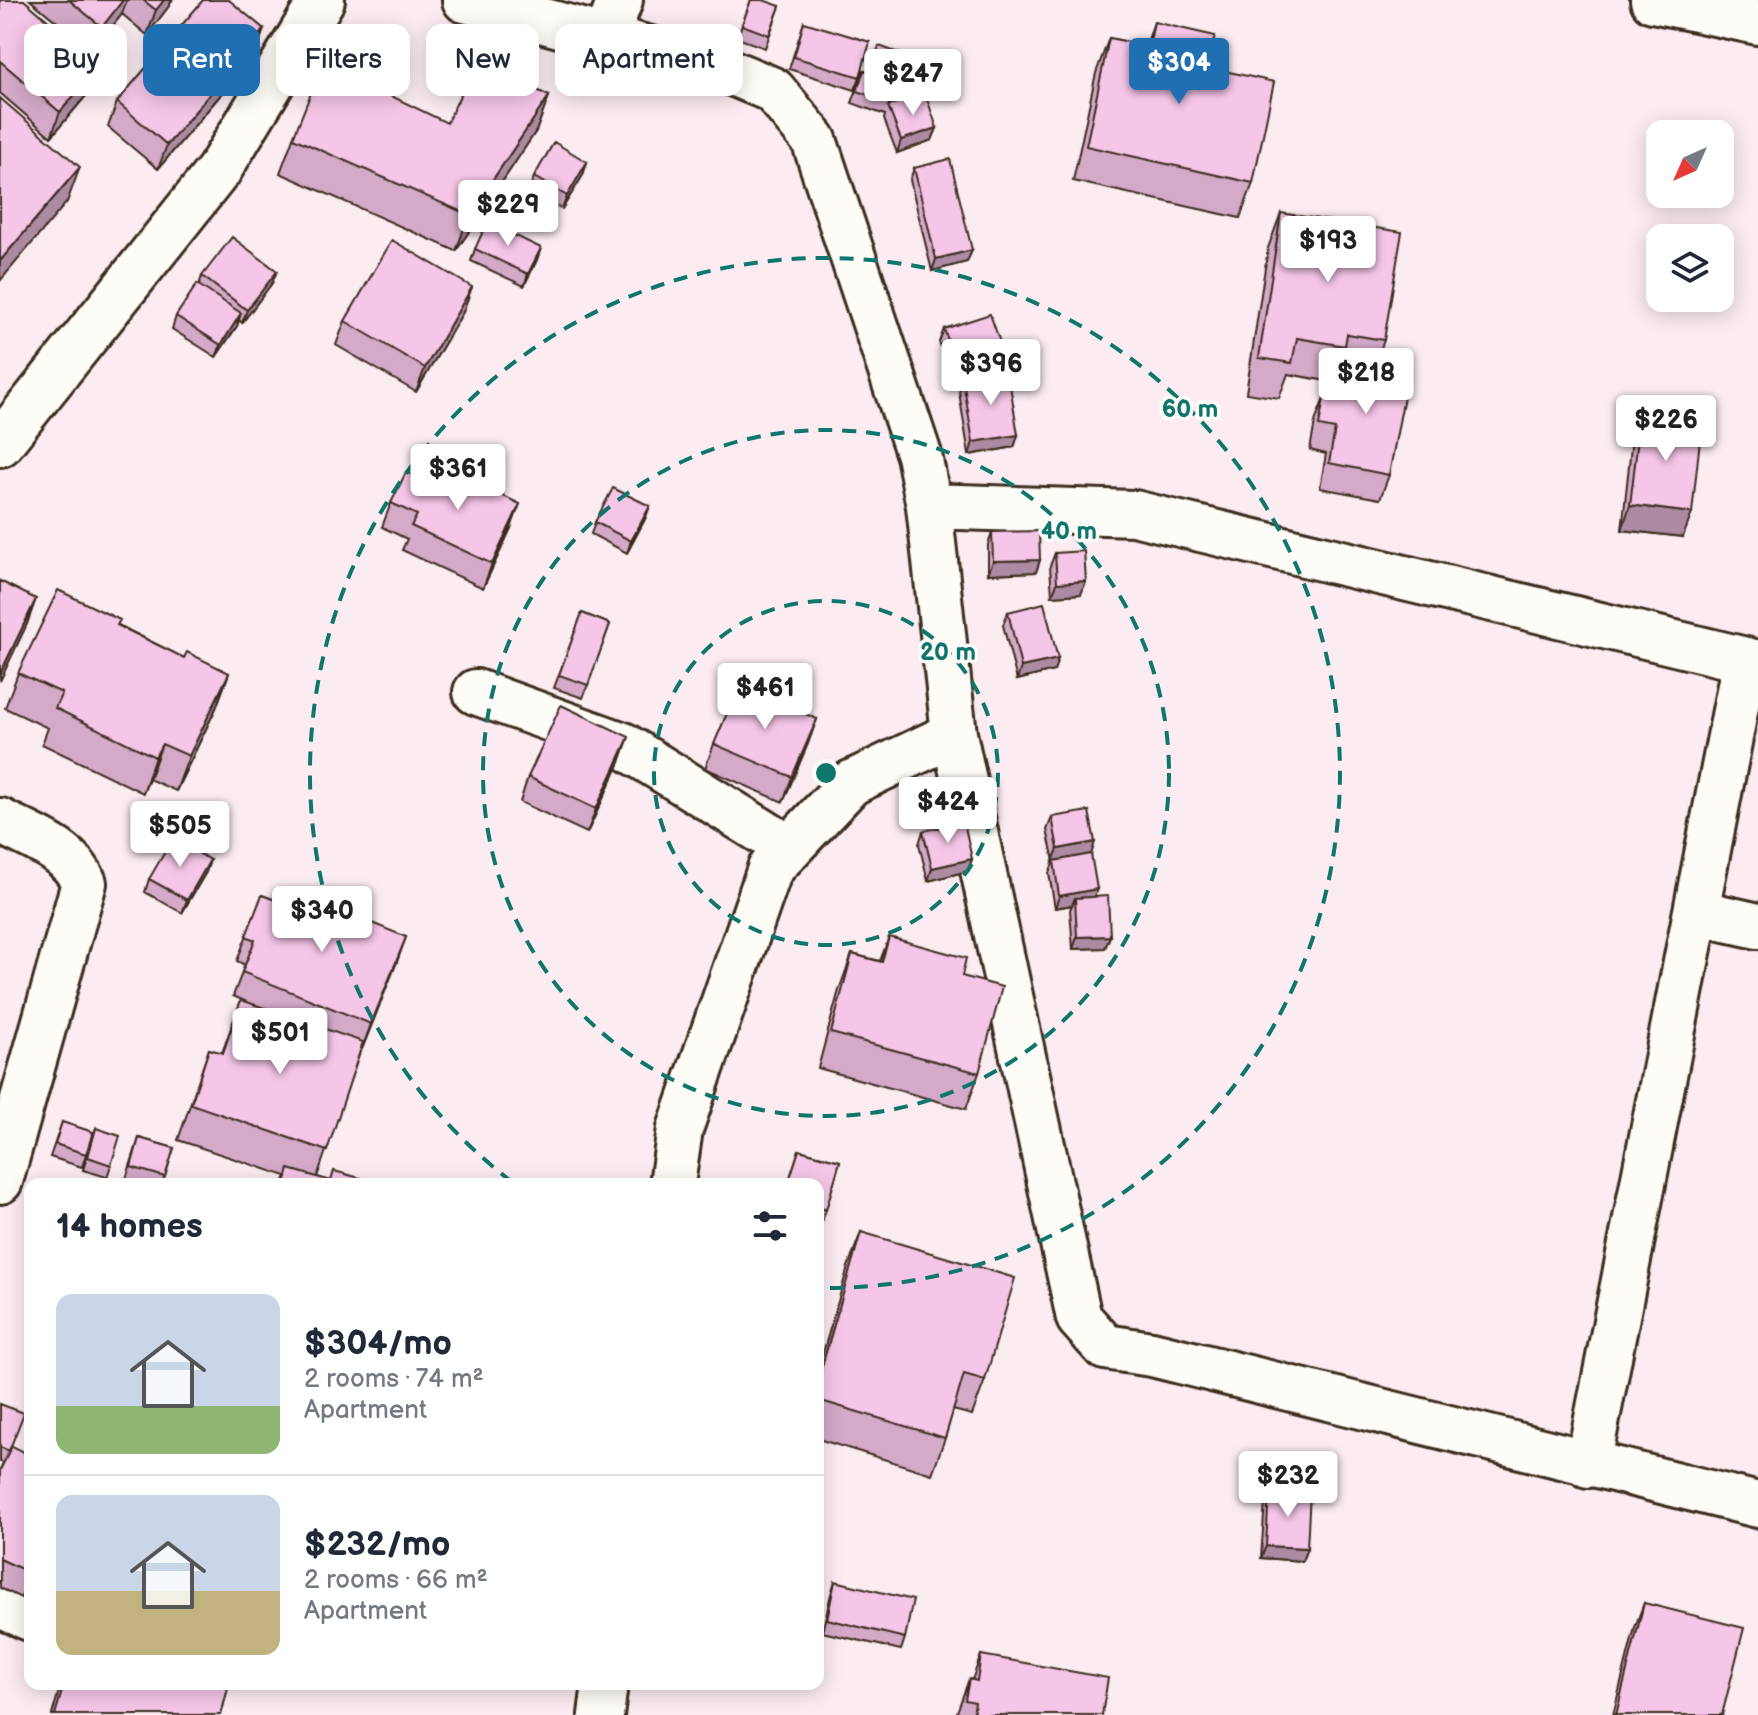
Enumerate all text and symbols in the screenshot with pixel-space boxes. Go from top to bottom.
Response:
chip: Buy [24,24,127,96]
chip: Rent [143,24,260,96]
chip: Filters [276,24,410,96]
chip: New [426,24,539,96]
chip: Apartment [555,24,743,96]
pin: $304 [1132,38,1226,106]
text: $304 [1147,48,1211,79]
pin: $247 [866,49,960,117]
text: $247 [882,59,944,90]
north arrow [1646,120,1734,208]
map controls [1646,120,1734,312]
pin: $229 [461,180,555,248]
text: $229 [476,190,540,221]
pin: $193 [1281,216,1375,284]
button: layers [1646,224,1734,312]
text: $193 [1299,226,1357,257]
pin: $396 [944,339,1038,407]
pin: $218 [1319,348,1413,416]
text: $396 [959,349,1023,380]
text: $218 [1337,358,1395,389]
text: 60 m [1162,395,1218,424]
pin: $226 [1619,395,1713,463]
text: $226 [1634,405,1698,436]
pin: $361 [411,444,505,512]
text: $361 [428,454,488,485]
text: 40 m [1041,517,1097,546]
text: 20 m [920,638,976,667]
pin: $461 [718,663,812,731]
text: $461 [735,673,795,704]
centre of rings [812,759,840,787]
pin: $424 [901,777,995,845]
text: $424 [917,787,979,818]
pin: $505 [133,801,227,869]
text: $505 [148,811,212,842]
pin: $340 [275,886,369,954]
text: $340 [290,896,354,927]
pin: $501 [233,1008,327,1076]
text: $501 [250,1018,310,1049]
icon: filters [748,1204,792,1248]
text: 14 homes [56,1206,203,1247]
text: $304/mo [304,1323,452,1364]
icon: home [120,1326,216,1422]
text: 2 rooms · 74 m² [304,1364,484,1395]
text: Apartment [304,1395,427,1426]
pin: $232 [1241,1451,1335,1519]
text: $232 [1257,1461,1319,1492]
text: $232/mo [304,1524,450,1565]
icon: home [120,1527,216,1623]
text: 2 rooms · 66 m² [304,1565,488,1596]
text: Apartment [304,1596,427,1627]

